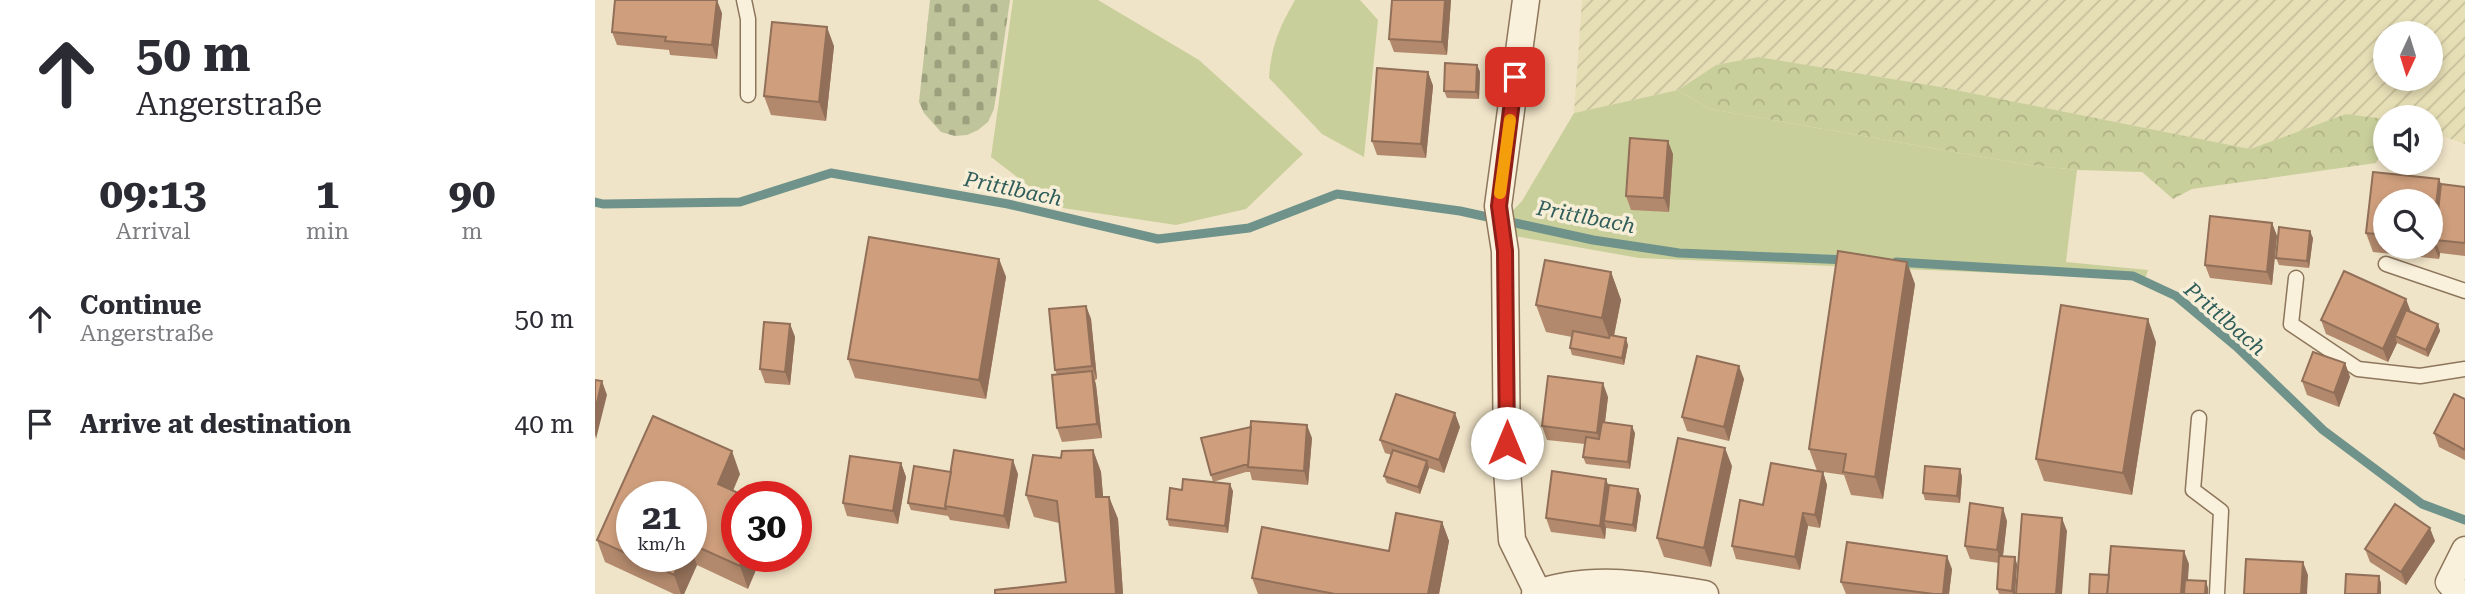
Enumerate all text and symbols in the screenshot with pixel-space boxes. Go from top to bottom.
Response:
north arrow [2373,21,2443,91]
map controls [2373,21,2443,259]
text: 50 m [136,26,251,83]
icon: ahead [21,28,112,119]
pin [1485,47,1545,107]
icon: arrive [1496,58,1534,96]
text: Angerstraße [136,85,322,123]
button: sound [2373,105,2443,175]
water label: Prittlbach [961,167,1064,211]
text: 09:13 [99,169,207,218]
text: 1 [316,169,339,218]
text: 90 [449,169,496,218]
button: search [2373,189,2443,259]
water label: Prittlbach [1534,196,1637,238]
text: Arrival [116,218,190,245]
text: min [306,218,349,245]
text: m [462,218,483,245]
water label: Prittlbach [2179,277,2271,361]
text: Continue [80,290,202,320]
icon: ahead [21,300,59,338]
text: 50 m [515,304,574,334]
text: Angerstraße [80,320,214,347]
icon: arrive [21,405,59,443]
position arrow [1470,406,1544,480]
text: Arrive at destination [80,409,351,439]
text: 40 m [515,409,574,439]
speed limit sign: 30 [721,481,812,572]
text: 21 [642,497,681,538]
text: km/h [637,533,686,554]

